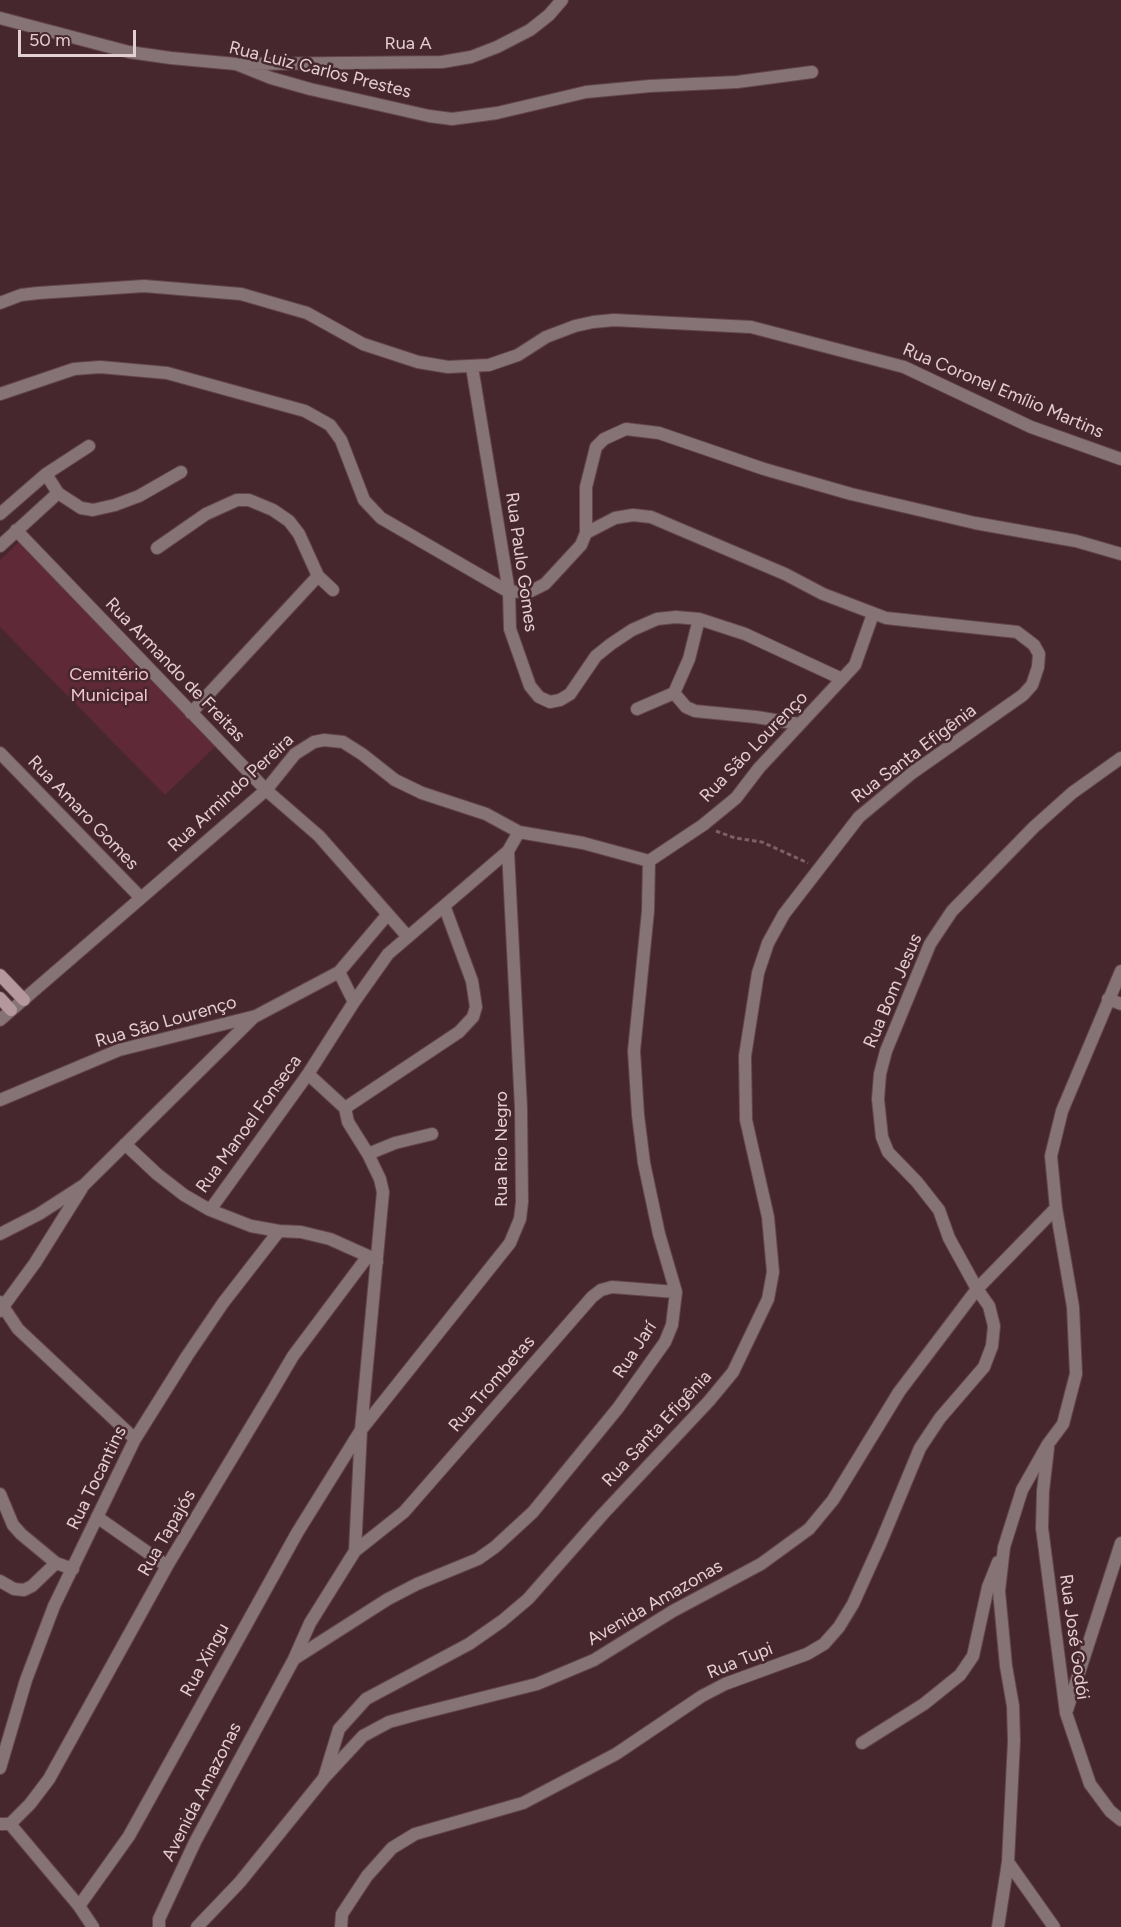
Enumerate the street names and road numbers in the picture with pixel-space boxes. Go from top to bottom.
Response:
street label: Rua A [384,33,432,55]
street label: Rua Luiz Carlos Prestes [227,37,413,103]
street label: Rua Coronel Emílio Martins [899,339,1107,443]
street label: Rua Paulo Gomes [501,491,541,633]
street label: Rua Armando de Freitas [101,593,249,747]
street label: Rua São Lourenço [696,687,812,807]
street label: Rua Santa Efigênia [847,700,981,808]
street label: Rua Armindo Pereira [164,729,298,857]
street label: Rua Amaro Gomes [23,751,143,875]
street label: Rua Bom Jesus [859,931,927,1051]
street label: Rua São Lourenço [93,991,239,1053]
street label: Rua Manoel Fonseca [192,1051,306,1197]
street label: Rua Rio Negro [491,1091,513,1207]
street label: Rua Jarí [609,1317,661,1383]
street label: Rua Trombetas [444,1331,540,1437]
street label: Rua Santa Efigênia [598,1366,716,1492]
street label: Rua Tocantins [63,1423,131,1533]
street label: Rua Tapajós [134,1486,200,1580]
street label: Avenida Amazonas [583,1555,727,1651]
street label: Rua José Godói [1054,1573,1094,1701]
street label: Rua Xingu [176,1619,234,1701]
street label: Rua Tupi [704,1638,776,1684]
street label: Avenida Amazonas [158,1719,246,1865]

